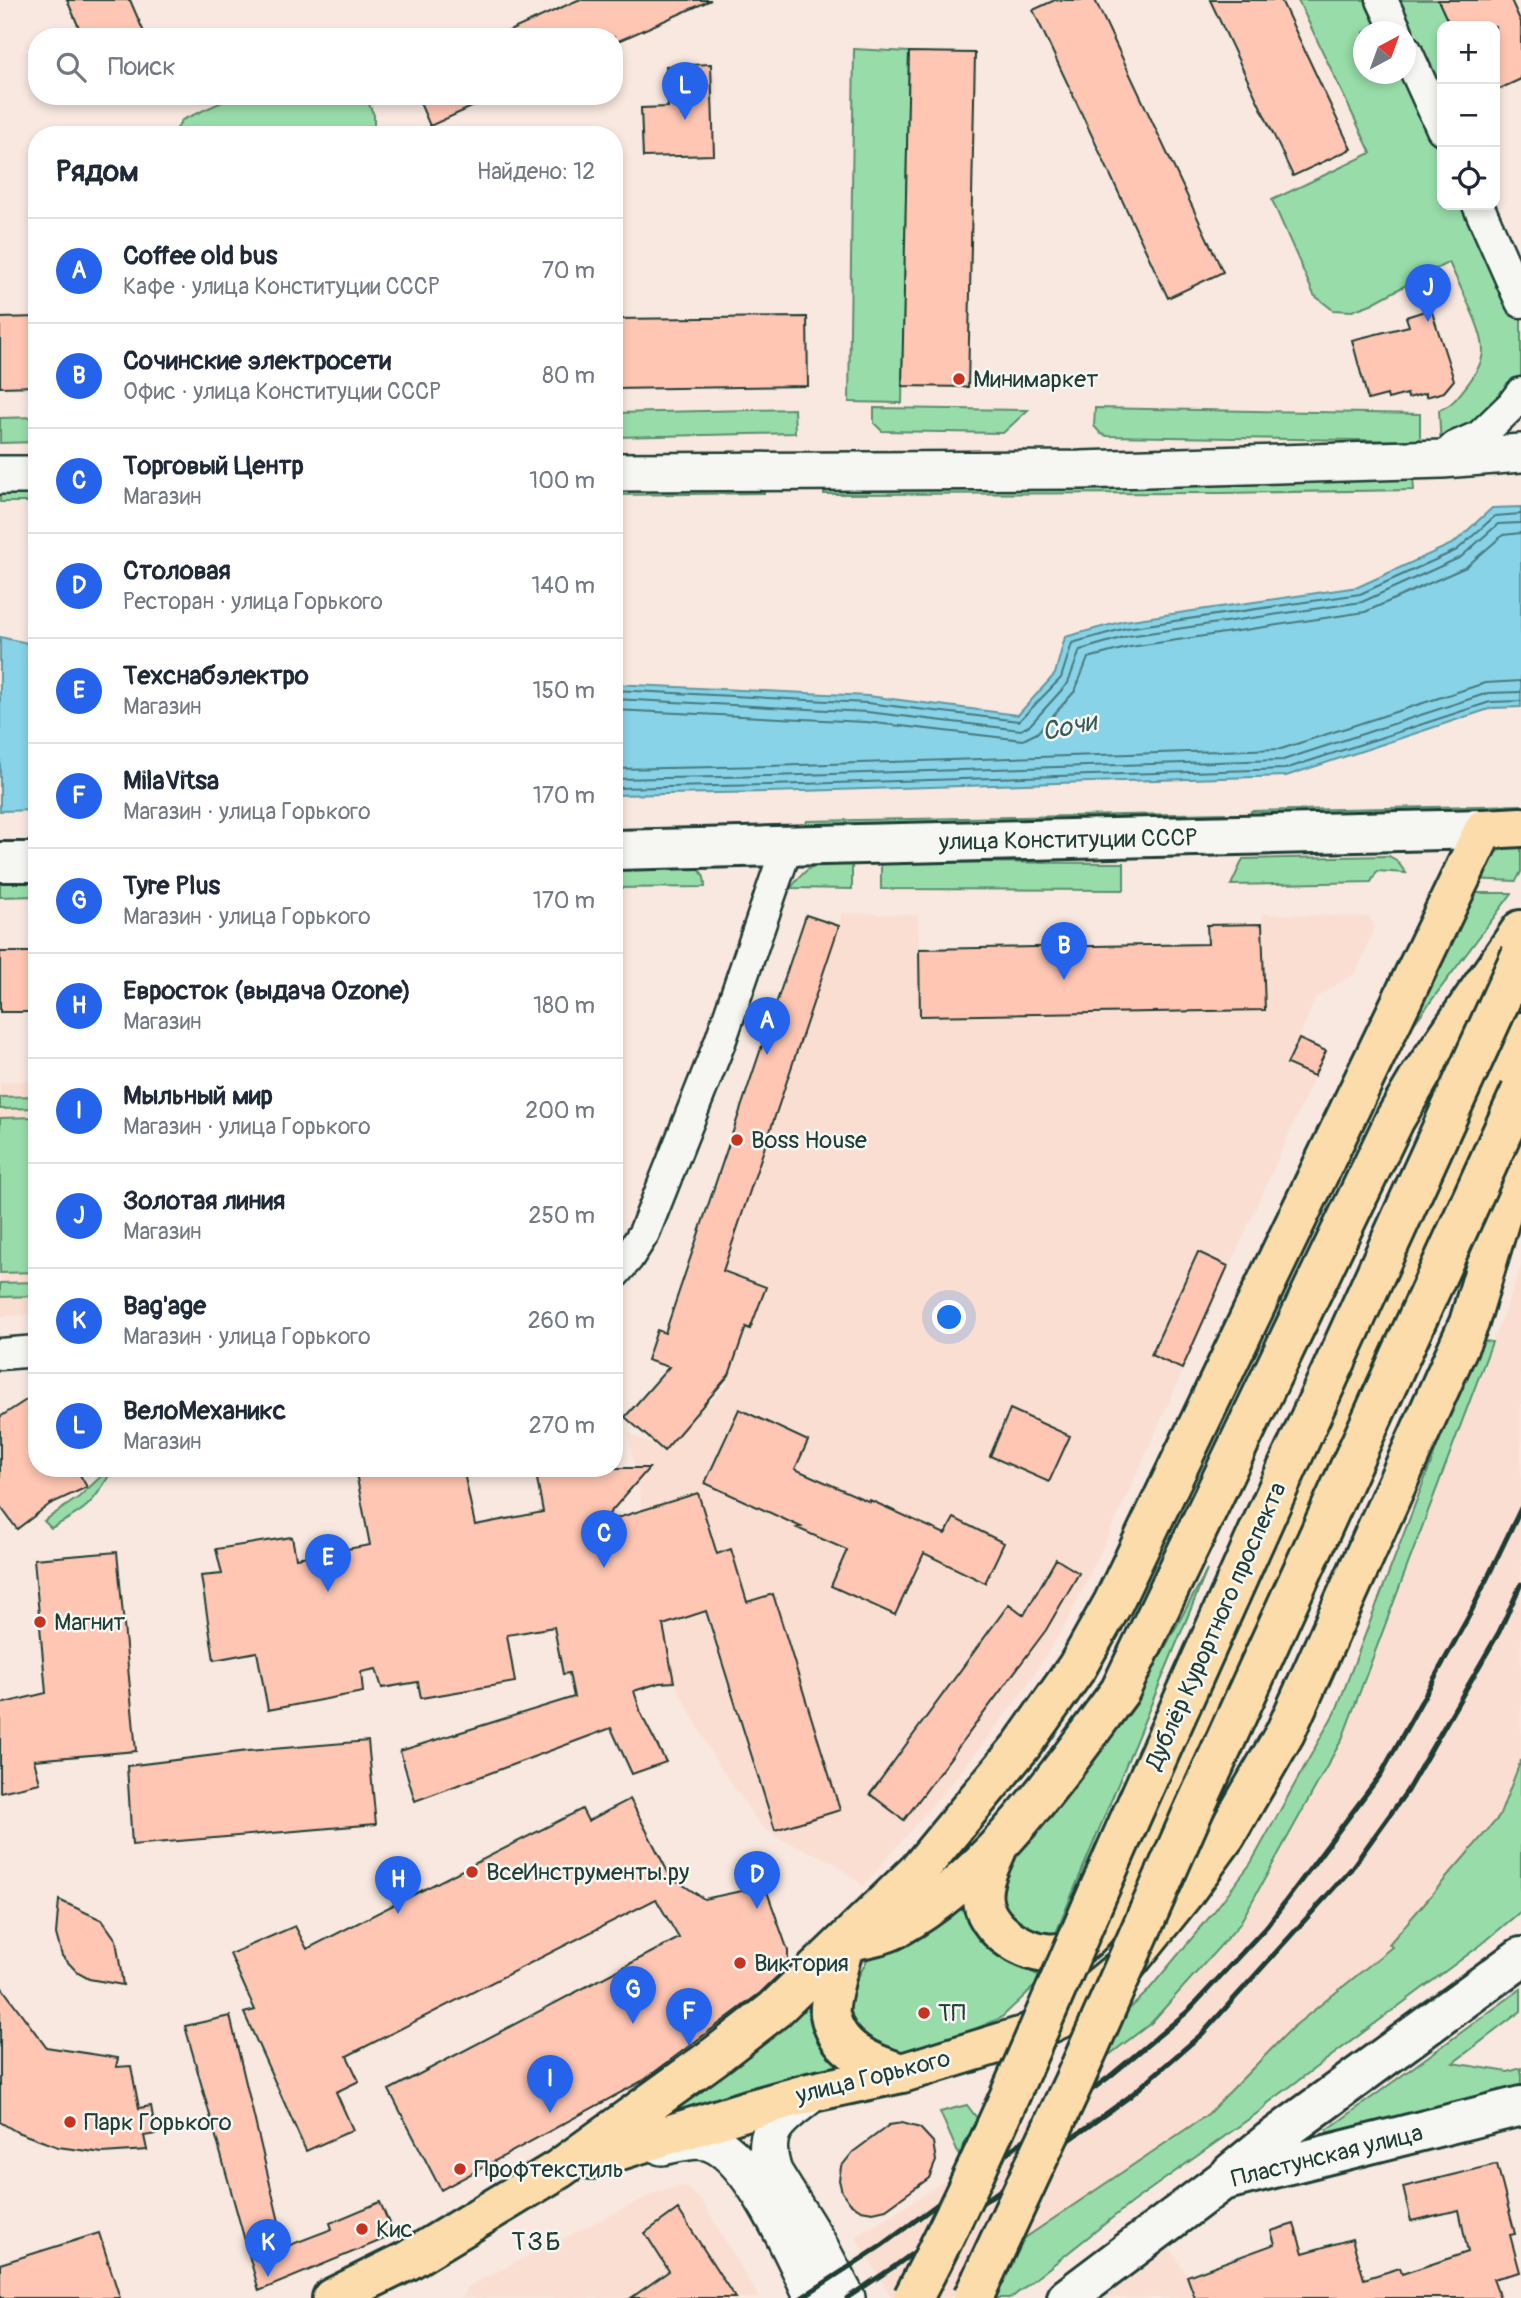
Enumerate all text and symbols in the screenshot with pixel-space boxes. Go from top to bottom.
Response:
north arrow [1353,21,1416,84]
map controls [1437,21,1500,210]
button: + [1437,21,1500,84]
search box [28,28,623,105]
icon: search [52,48,90,86]
text: Поиск [108,51,176,83]
pin: L [662,62,708,120]
button: − [1437,84,1500,147]
button: locate [1437,147,1500,210]
text: Рядом [56,153,139,190]
text: Найдено: 12 [477,157,595,186]
text: Coffee old bus [123,240,277,272]
text: A [72,256,86,285]
text: 70 m [542,256,595,285]
pin: J [1405,264,1451,322]
text: Кафе · улица Конституции СССР [123,272,439,301]
text: Сочинские электросети [123,345,391,377]
text: B [72,361,86,390]
text: 80 m [542,361,595,390]
place label: Минимаркет [973,365,1098,394]
marker: Минимаркет [951,371,967,387]
text: Офис · улица Конституции СССР [123,377,441,406]
text: Торговый Центр [123,450,304,482]
text: C [72,466,86,495]
text: 100 m [529,466,595,495]
text: Магазин [123,482,202,511]
text: Столовая [123,555,231,587]
text: D [72,571,86,600]
text: 140 m [532,571,595,600]
text: Ресторан · улица Горького [123,587,383,616]
text: Техснабэлектро [123,660,309,692]
text: E [73,676,85,705]
text: 150 m [532,676,595,705]
text: Магазин [123,692,202,721]
water label: Сочи [1039,705,1102,748]
text: MilaVitsa [123,765,219,797]
text: F [72,781,86,810]
text: 170 m [533,781,595,810]
text: Магазин · улица Горького [123,797,370,826]
street label: улица Конституции СССР [938,823,1197,857]
text: Tyre Plus [123,870,220,902]
text: G [71,886,87,915]
text: 170 m [533,886,595,915]
text: Магазин · улица Горького [123,902,370,931]
pin: B [1041,922,1087,980]
text: Евросток (выдача Ozone) [123,975,411,1007]
text: H [72,991,86,1020]
text: 180 m [533,991,595,1020]
pin: A [744,997,790,1055]
text: Магазин [123,1007,202,1036]
text: Мыльный мир [123,1080,273,1112]
text: I [76,1096,82,1125]
text: 200 m [525,1096,595,1125]
text: Магазин · улица Горького [123,1112,370,1141]
place label: Boss House [751,1126,867,1155]
marker: Boss House [729,1132,745,1148]
text: Золотая линия [123,1185,285,1217]
text: J [73,1201,85,1230]
text: 250 m [529,1201,595,1230]
text: Магазин [123,1217,202,1246]
text: Bag'age [123,1290,206,1322]
your location [932,1300,966,1334]
text: K [72,1306,86,1335]
text: 260 m [528,1306,595,1335]
text: Магазин · улица Горького [123,1322,370,1351]
text: ВелоМеханикс [123,1395,286,1427]
text: L [73,1411,85,1440]
text: 270 m [529,1411,595,1440]
text: Магазин [123,1427,202,1456]
street label: Дублёр Курортного проспекта [1139,1478,1293,1775]
pin: C [581,1510,627,1568]
pin: E [305,1534,351,1592]
place label: Магнит [54,1608,125,1637]
marker: Магнит [32,1614,48,1630]
pin: D [734,1851,780,1909]
pin: H [375,1856,421,1914]
place label: ВсеИнструменты.ру [486,1858,689,1887]
marker: ВсеИнструменты.ру [464,1864,480,1880]
place label: Виктория [754,1949,849,1978]
marker: Виктория [732,1955,748,1971]
pin: G [610,1966,656,2024]
pin: F [666,1988,712,2046]
place label: ТП [938,1999,966,2028]
marker: ТП [916,2005,932,2021]
street label: улица Горького [792,2044,953,2110]
pin: I [527,2055,573,2113]
place label: Парк Горького [84,2108,232,2137]
marker: Парк Горького [62,2114,78,2130]
street label: Пластунская улица [1228,2118,1426,2194]
place label: Профтекстиль [474,2155,624,2184]
marker: Профтекстиль [452,2161,468,2177]
place label: Кис [376,2215,413,2244]
pin: K [245,2219,291,2277]
marker: Кис [354,2221,370,2237]
district label: ТЗБ [511,2226,563,2258]

